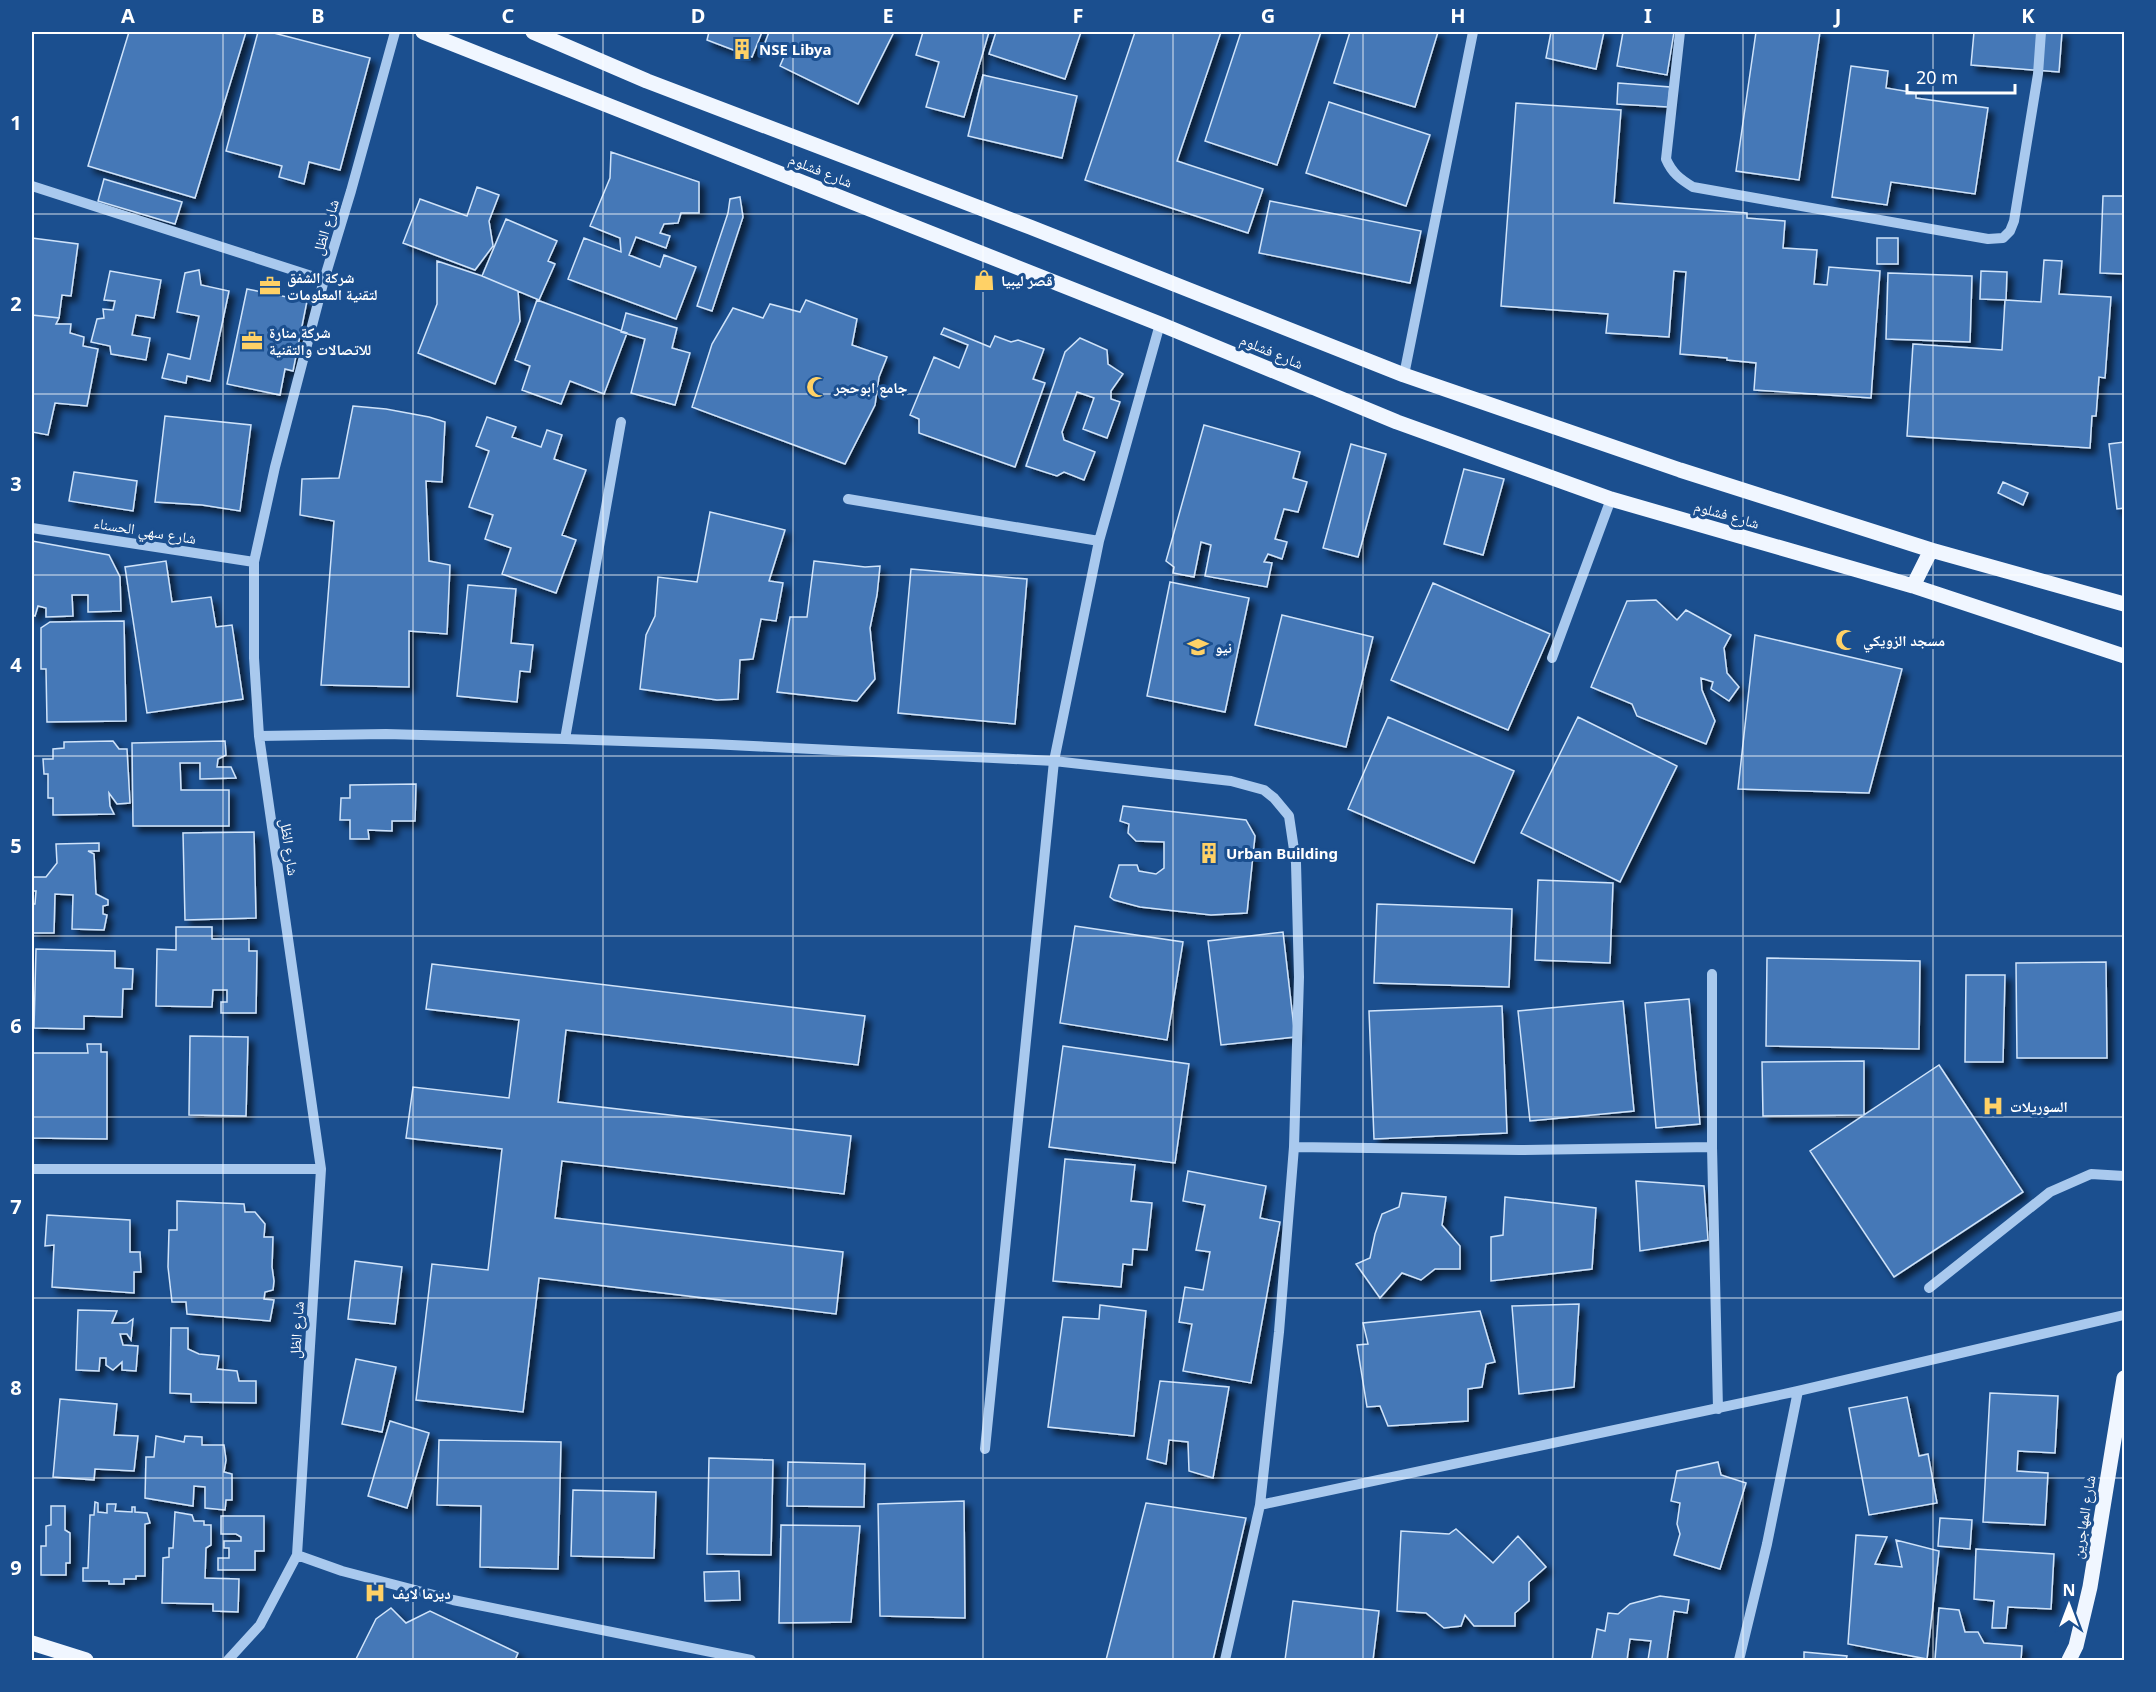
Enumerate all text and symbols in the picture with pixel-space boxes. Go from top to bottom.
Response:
text: A [121,2,135,29]
text: B [311,2,325,29]
text: C [502,2,515,29]
text: D [691,2,705,29]
text: E [882,2,894,29]
text: F [1073,2,1083,29]
text: G [1261,2,1275,29]
text: H [1450,2,1466,29]
text: I [1644,2,1652,29]
text: J [1833,2,1841,29]
text: K [2021,2,2035,29]
building icon: NSE Libya [730,37,754,61]
place label: NSE Libya [759,39,831,59]
scale bar [1907,57,2015,95]
text: 20 m [1916,65,1958,89]
text: 1 [10,109,22,136]
street label: شارع فشلوم [786,148,856,193]
street label: شارع الظل [307,196,344,258]
place label: شركة الشفق لتقنية المعلومات [287,267,377,304]
shop icon: قصر ليبيا [972,268,996,292]
place label: قصر ليبيا [1001,270,1053,290]
office icon: شركة الشفق لتقنية المعلومات [258,274,282,298]
text: 2 [10,290,22,317]
place label: شركة منارة للاتصالات والتقنية [269,322,371,359]
office icon: شركة منارة للاتصالات والتقنية [240,329,264,353]
street label: شارع فشلوم [1237,329,1307,374]
mosque icon: جامع ابوحجر [805,375,829,399]
place label: جامع ابوحجر [833,377,908,398]
text: 3 [10,470,22,497]
street label: شارع فشلوم [1692,495,1762,534]
street label: شارع سهي الحسناء [92,512,198,551]
mosque icon: مسجد الزويكي [1834,628,1858,652]
place label: مسجد الزويكي [1863,630,1945,653]
school or university icon: نيو [1186,635,1210,659]
place label: نيو [1215,637,1232,657]
text: 4 [10,651,22,678]
street label: شارع الظل [275,817,304,877]
text: 5 [10,832,22,859]
building icon: Urban Building [1197,841,1221,865]
place label: Urban Building [1226,843,1338,863]
text: 6 [10,1012,22,1039]
hospital icon: السوريلات [1981,1094,2005,1118]
place label: السوريلات [2010,1096,2068,1116]
text: 7 [10,1193,22,1220]
street label: شارع الظل [284,1301,309,1359]
text: 8 [10,1374,22,1401]
street label: شارع المهاجرين [2067,1474,2100,1560]
text: 9 [10,1554,22,1581]
north arrow [2039,1575,2099,1635]
text: N [2062,1579,2076,1601]
hospital icon: ديرما لايف [363,1581,387,1605]
place label: ديرما لايف [392,1583,451,1603]

